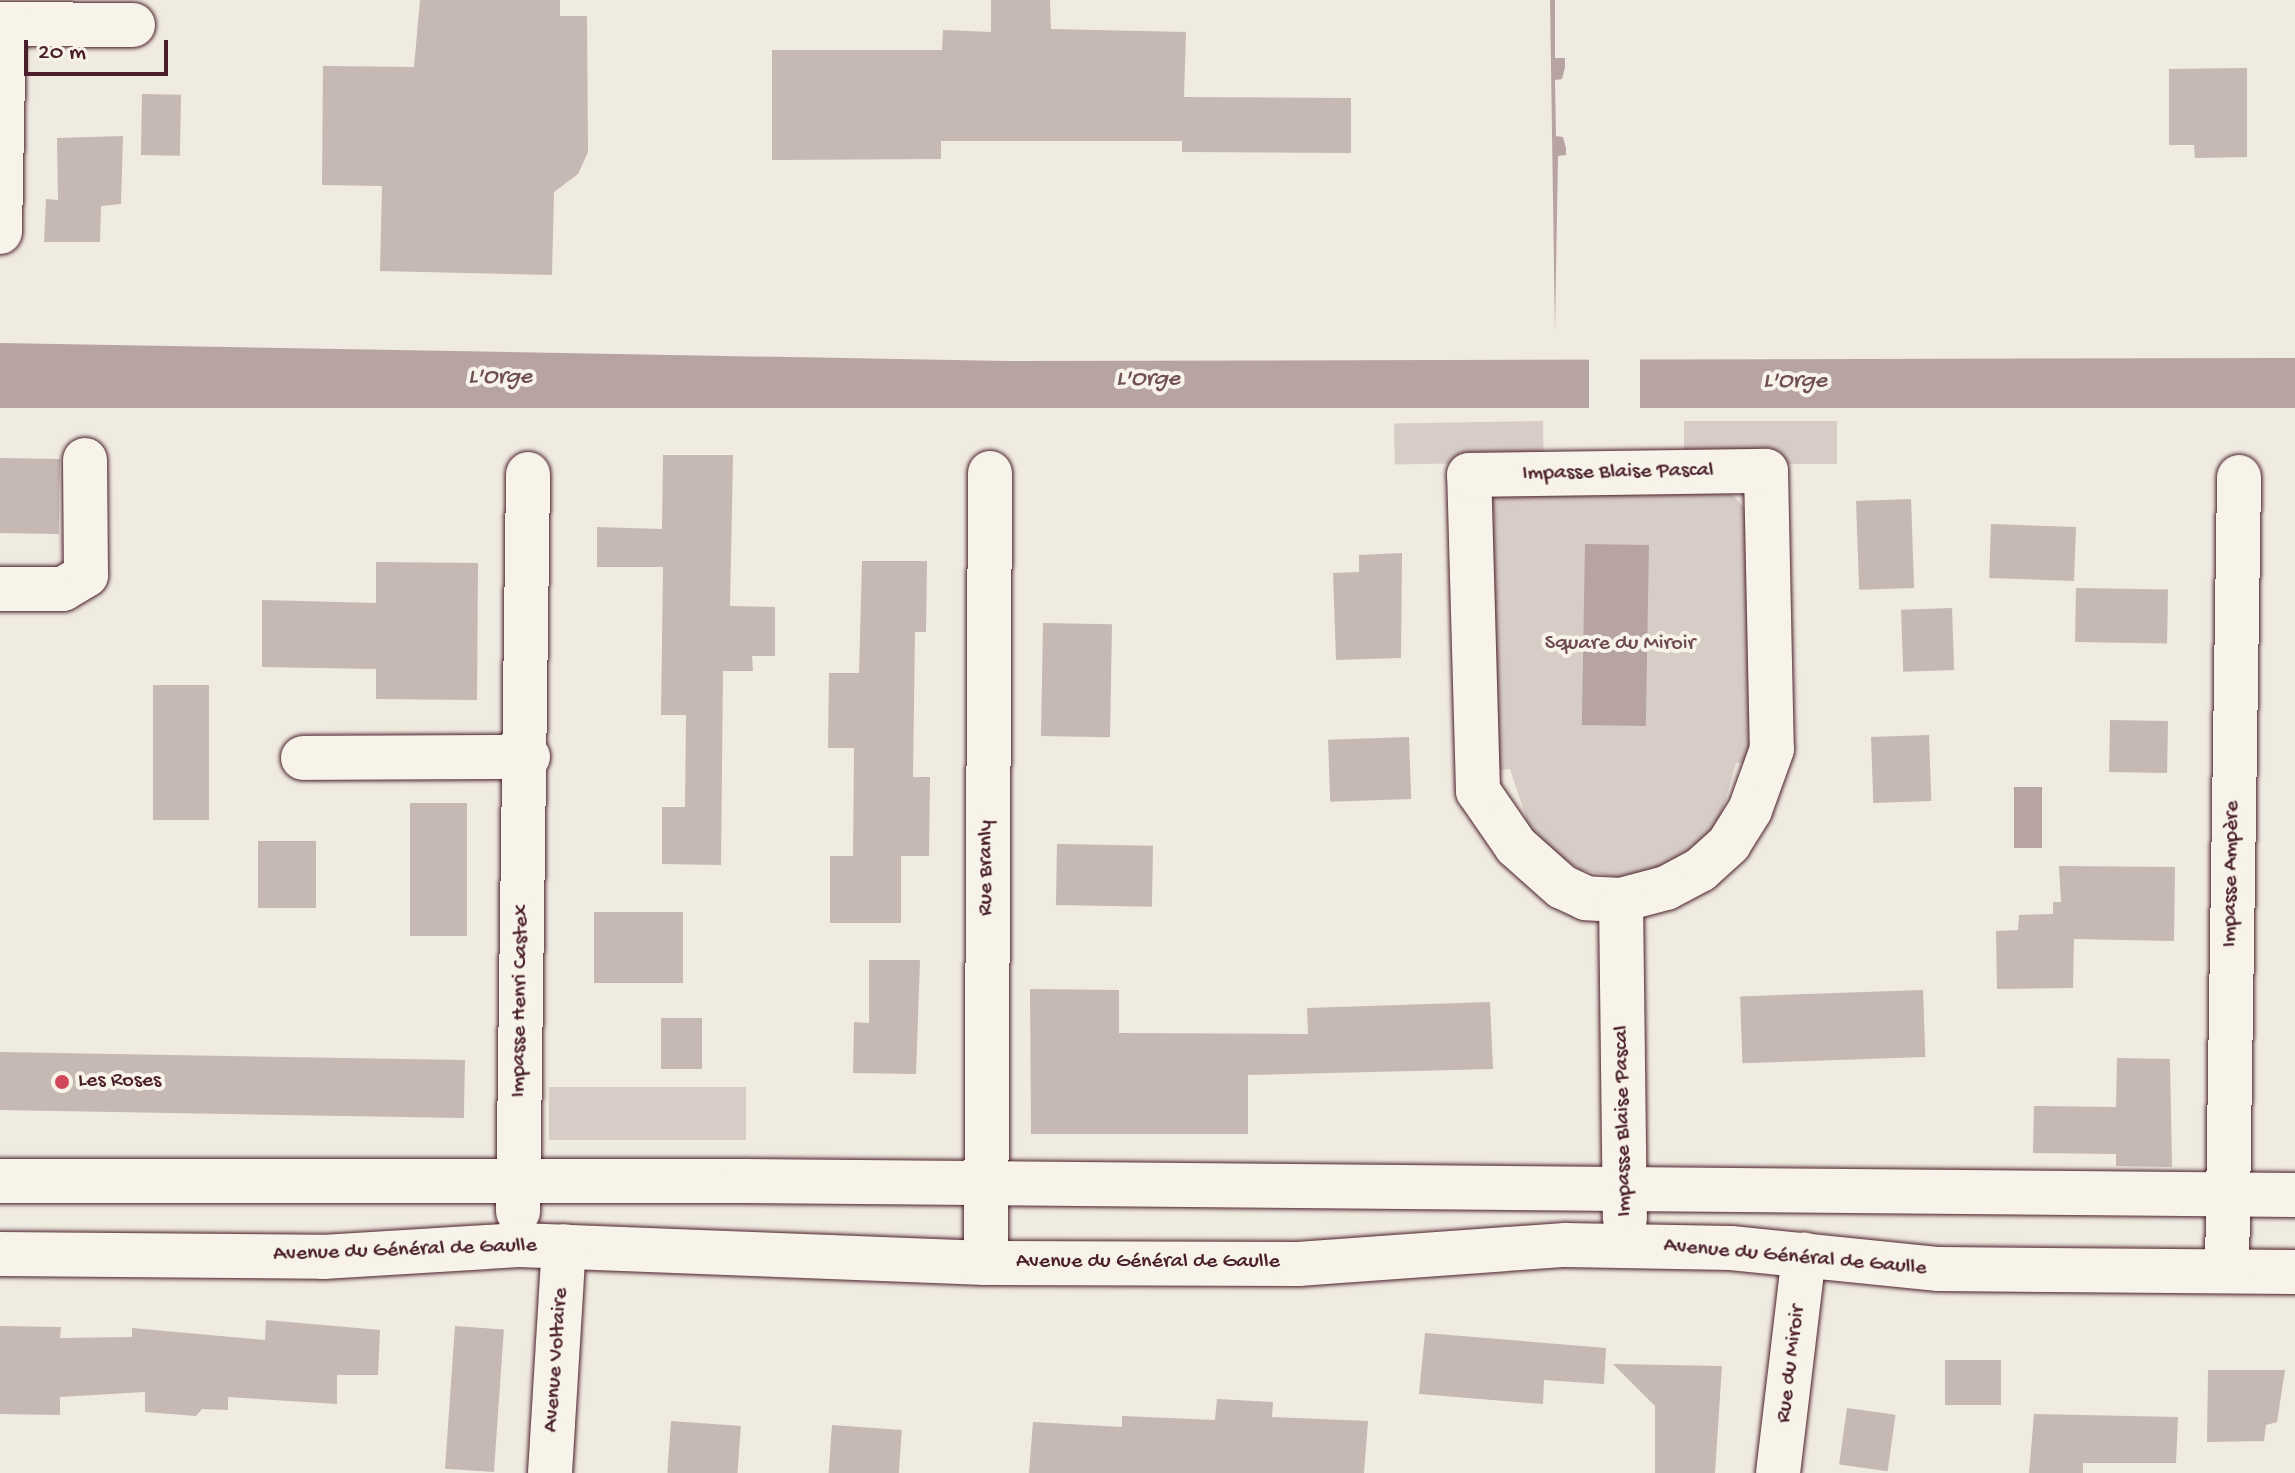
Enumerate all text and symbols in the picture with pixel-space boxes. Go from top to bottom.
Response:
scale bar [28,24,172,74]
text: 20 m [38,39,86,68]
water label: L'Orge [468,364,532,392]
water label: L'Orge [1116,366,1180,394]
water label: L'Orge [1763,368,1827,396]
street label: Impasse Blaise Pascal [1522,458,1714,488]
park label: Square du Miroir [1545,632,1695,658]
street label: Impasse Ampère [2218,800,2246,948]
street label: Rue Branly [974,820,1000,916]
street label: Impasse Henri Castex [506,904,536,1098]
street label: Impasse Blaise Pascal [1609,1025,1639,1217]
place label: Les Roses [78,1069,161,1095]
marker: Les Roses [53,1073,71,1091]
street label: Avenue du Général de Gaulle [273,1233,537,1269]
street label: Avenue du Général de Gaulle [1662,1233,1928,1283]
street label: Avenue du Général de Gaulle [1016,1250,1280,1276]
street label: Avenue Voltaire [539,1287,575,1433]
street label: Rue du Miroir [1772,1304,1812,1424]

